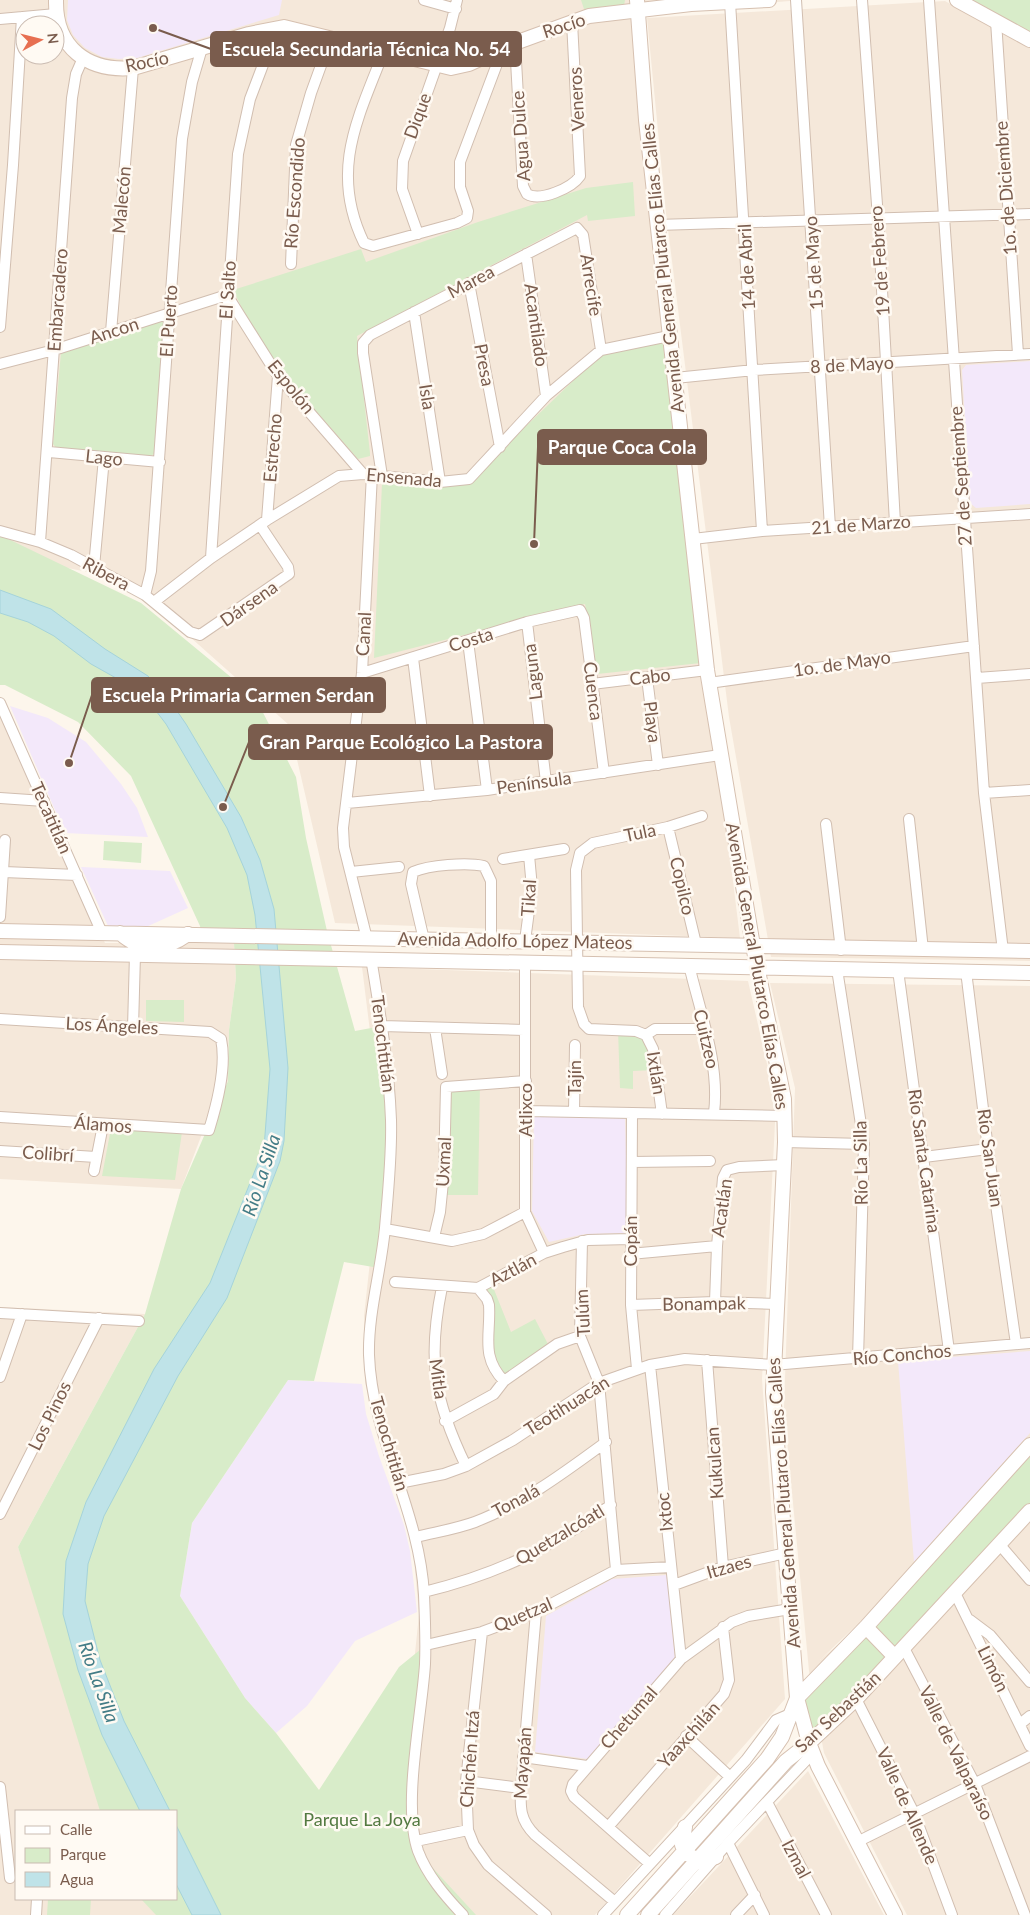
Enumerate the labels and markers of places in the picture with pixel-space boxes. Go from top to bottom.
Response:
callout: Escuela Secundaria Técnica No. 54 [211,32,521,66]
callout: Parque Coca Cola [538,430,706,464]
callout: Escuela Primaria Carmen Serdan [92,678,385,712]
callout: Gran Parque Ecológico La Pastora [249,725,552,759]

